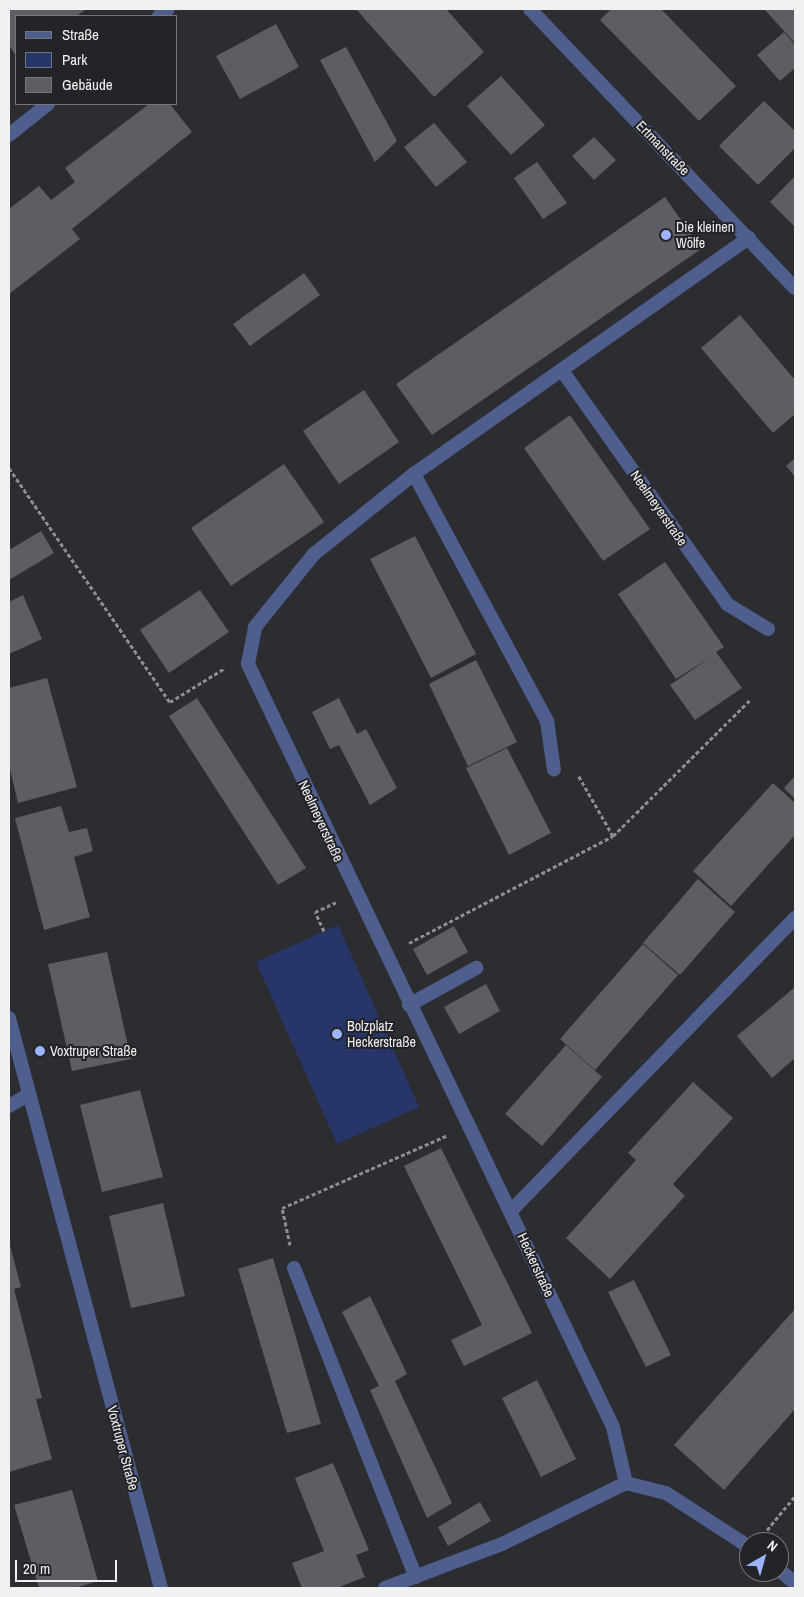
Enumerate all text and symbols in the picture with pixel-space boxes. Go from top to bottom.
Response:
legend [15,15,178,105]
text: Straße [62,24,99,45]
text: Park [62,49,87,70]
text: Gebäude [62,74,113,95]
street label: Ertmanstraße [633,117,693,179]
place label: Die kleinen Wölfe [676,219,734,252]
marker: Die kleinen Wölfe [660,229,672,241]
street label: Neelmeyerstraße [627,467,691,549]
street label: Neelmeyerstraße [295,778,347,864]
place label: Bolzplatz Heckerstraße [347,1018,416,1050]
marker: Bolzplatz Heckerstraße [331,1028,343,1040]
place label: Voxtruper Straße [50,1043,137,1059]
marker: Voxtruper Straße [34,1045,46,1057]
street label: Heckerstraße [514,1230,558,1300]
street label: Voxtruper Straße [104,1404,142,1492]
north arrow [739,1532,789,1582]
text: N [764,1536,781,1556]
scale bar [18,1550,120,1582]
text: 20 m [23,1558,50,1579]

